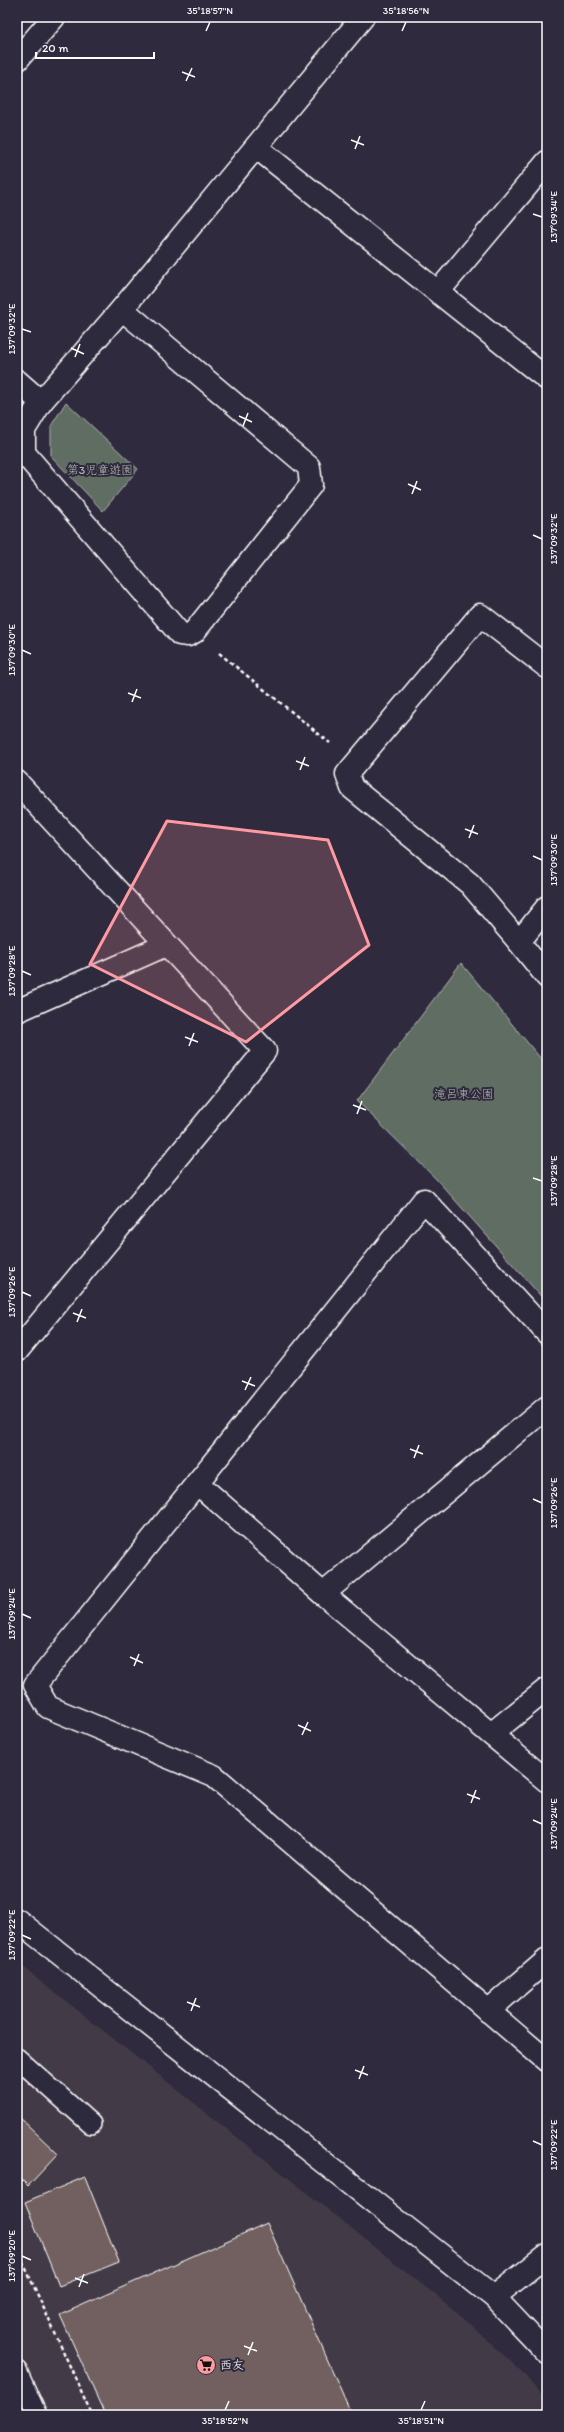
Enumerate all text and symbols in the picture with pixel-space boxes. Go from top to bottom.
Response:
text: 35°18'57"N [187,4,233,17]
text: 35°18'56"N [383,4,430,17]
scale bar [36,34,154,60]
text: 20 m [42,41,69,55]
text: 137°09'34"E [547,191,560,243]
text: 137°09'32"E [5,303,18,355]
park label: 第3児童遊園 [67,463,133,477]
text: 137°09'32"E [547,513,560,565]
text: 137°09'30"E [5,624,18,676]
text: 137°09'30"E [547,834,560,886]
text: 137°09'28"E [5,945,18,997]
park label: 滝呂東公園 [434,1087,494,1101]
text: 137°09'28"E [547,1155,560,1207]
text: 137°09'26"E [5,1266,18,1317]
text: 137°09'26"E [547,1477,560,1528]
text: 137°09'24"E [5,1588,18,1640]
text: 137°09'24"E [547,1798,560,1850]
text: 137°09'22"E [5,1909,18,1960]
text: 137°09'22"E [547,2119,560,2170]
text: 137°09'20"E [5,2230,18,2282]
supermarket icon: 西友 [195,2354,217,2376]
place label: 西友 [220,2358,244,2372]
text: 35°18'52"N [202,2414,249,2427]
text: 35°18'51"N [398,2414,444,2427]

